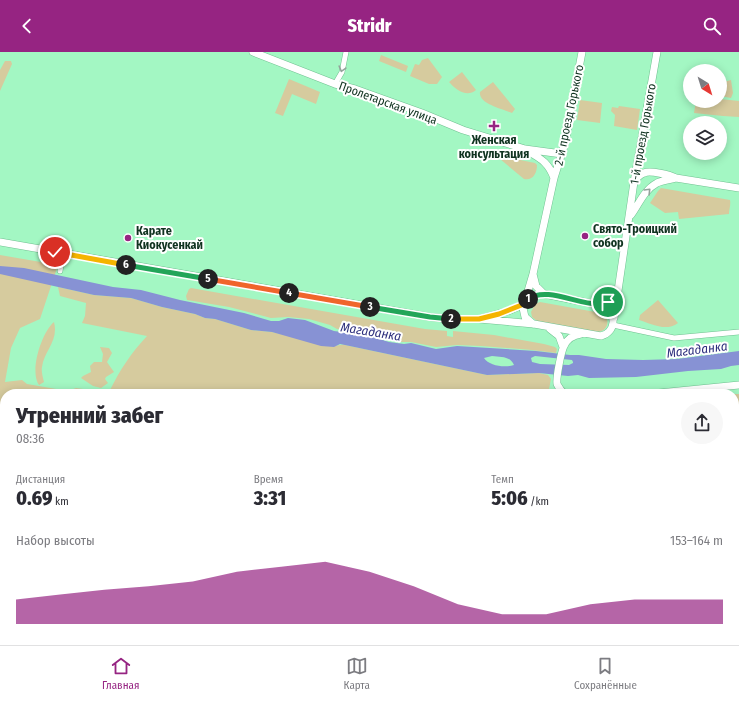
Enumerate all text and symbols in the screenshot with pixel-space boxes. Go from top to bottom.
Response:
icon: back [16,15,38,37]
text: Stridr [348,15,391,37]
icon: search [701,15,723,37]
street label: 2-й проезд Горького [551,63,587,167]
north arrow [683,64,727,108]
map controls [683,64,727,160]
one-way arrow [338,65,347,72]
street label: Пролетарская улица [337,79,439,127]
street label: 1-й проезд Горького [627,82,659,186]
button: layers [683,116,727,160]
marker: Женская консультация [488,120,500,132]
place label: Женская консультация [459,133,529,161]
one-way arrow [643,188,651,196]
place label: Свято-Троицкий собор [593,222,677,250]
place label: Карате Киокусенкай [136,224,203,252]
marker: Свято-Троицкий собор [580,231,590,241]
marker: Карате Киокусенкай [123,233,133,243]
pin [38,235,72,269]
icon: check [44,241,66,263]
pin: 6 [116,255,136,275]
text: 6 [123,258,129,271]
pin: 5 [198,269,218,289]
text: 5 [205,272,211,285]
pin: 4 [279,283,299,303]
pin [591,285,625,319]
text: 4 [286,286,292,299]
pin: 1 [518,289,538,309]
icon: arrive [597,291,619,313]
text: 1 [526,292,530,305]
pin: 3 [360,297,380,317]
text: 3 [367,300,373,313]
pin: 2 [441,309,461,329]
text: 2 [448,312,454,325]
water label: Магаданка [339,319,403,344]
water label: Магаданка [666,338,729,361]
text: Утренний забег [16,402,163,429]
button: share [681,402,723,444]
text: 08:36 [16,431,44,446]
text: Дистанция [16,473,65,486]
text: Время [254,473,283,486]
text: Темп [491,473,514,486]
text: 0.69 [16,486,52,510]
text: 3:31 [254,486,286,510]
text: 5:06 [491,486,528,510]
text: km [52,495,69,508]
text: /km [528,495,549,508]
text: Набор высоты [16,533,95,548]
text: 153–164 m [670,533,723,548]
tab: Главная [102,655,139,692]
tab: Карта [344,655,370,692]
tab: Сохранённые [574,655,637,692]

